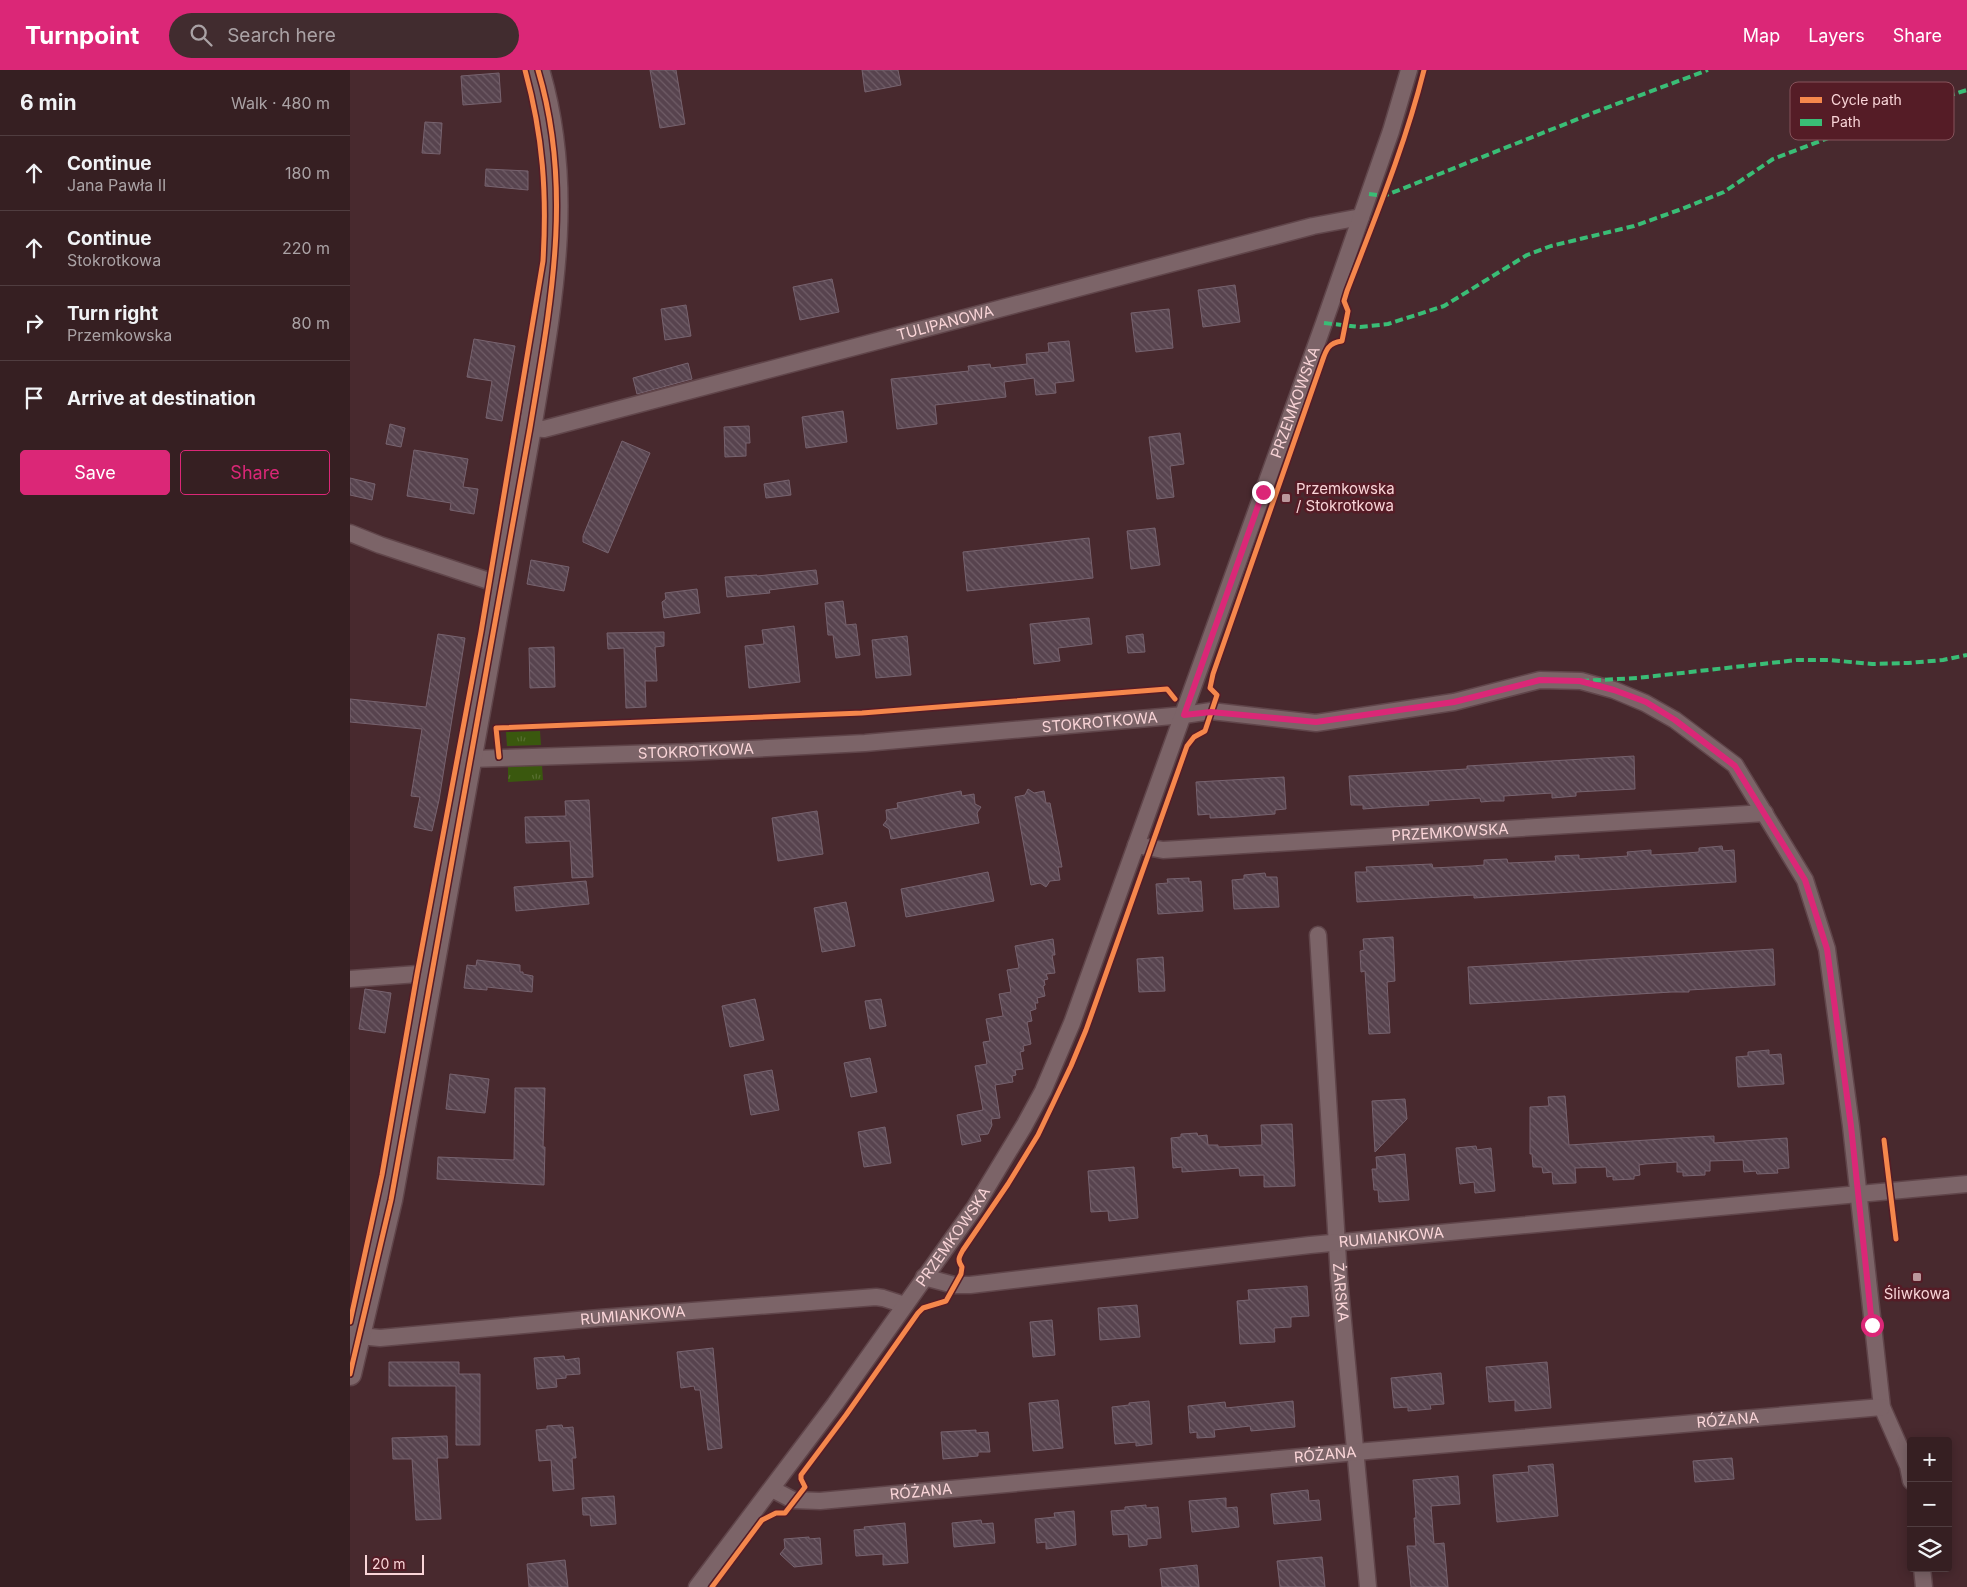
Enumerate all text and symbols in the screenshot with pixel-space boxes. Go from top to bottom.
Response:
search box [169,13,519,58]
text: Turnpoint [25,21,139,50]
icon: search [187,21,215,49]
text: Search here [227,24,336,47]
text: Map [1743,25,1780,46]
text: Layers [1808,25,1865,46]
text: Share [1893,25,1942,46]
legend [1790,82,1954,140]
text: 6 min [20,90,77,115]
text: Cycle path [1831,91,1902,108]
text: Walk · 480 m [231,93,330,113]
text: Path [1831,113,1861,130]
text: Continue [67,152,152,175]
icon: ahead [20,159,48,187]
text: 180 m [285,163,330,183]
text: Jana Pawła II [67,175,166,195]
text: Continue [67,227,152,250]
icon: ahead [20,234,48,262]
text: 220 m [282,238,330,258]
text: Stokrotkowa [67,250,161,270]
street label: TULIPANOWA [895,301,996,344]
text: Turn right [67,302,158,325]
icon: right [20,309,48,337]
text: 80 m [291,313,330,333]
text: Przemkowska [67,325,172,345]
street label: PRZEMKOWSKA [1266,344,1324,460]
icon: arrive [20,384,48,412]
text: Arrive at destination [67,387,256,410]
button: Save [20,450,170,495]
button: Share [180,450,330,495]
place label: Przemkowska / Stokrotkowa [1296,479,1395,515]
route end [1252,481,1275,504]
marker: Przemkowska / Stokrotkowa [1280,492,1292,504]
street label: STOKROTKOWA [1041,707,1158,736]
street label: STOKROTKOWA [638,739,754,763]
street label: PRZEMKOWSKA [1391,819,1509,845]
street label: PRZEMKOWSKA [912,1183,994,1290]
street label: RUMIANKOWA [1338,1223,1445,1251]
street label: ŻARSKA [1329,1262,1353,1323]
marker: Śliwkowa [1911,1271,1923,1283]
place label: Śliwkowa [1884,1284,1950,1303]
street label: RUMIANKOWA [579,1302,686,1329]
route start [1861,1314,1884,1337]
street label: RÓŻANA [1696,1408,1760,1432]
map controls [1907,1437,1952,1572]
button: + [1907,1437,1952,1482]
street label: RÓŻANA [1293,1442,1357,1467]
street label: RÓŻANA [889,1479,953,1504]
button: − [1907,1482,1952,1527]
button: layers [1907,1527,1952,1572]
scale bar [365,1552,424,1575]
text: 20 m [372,1555,406,1572]

